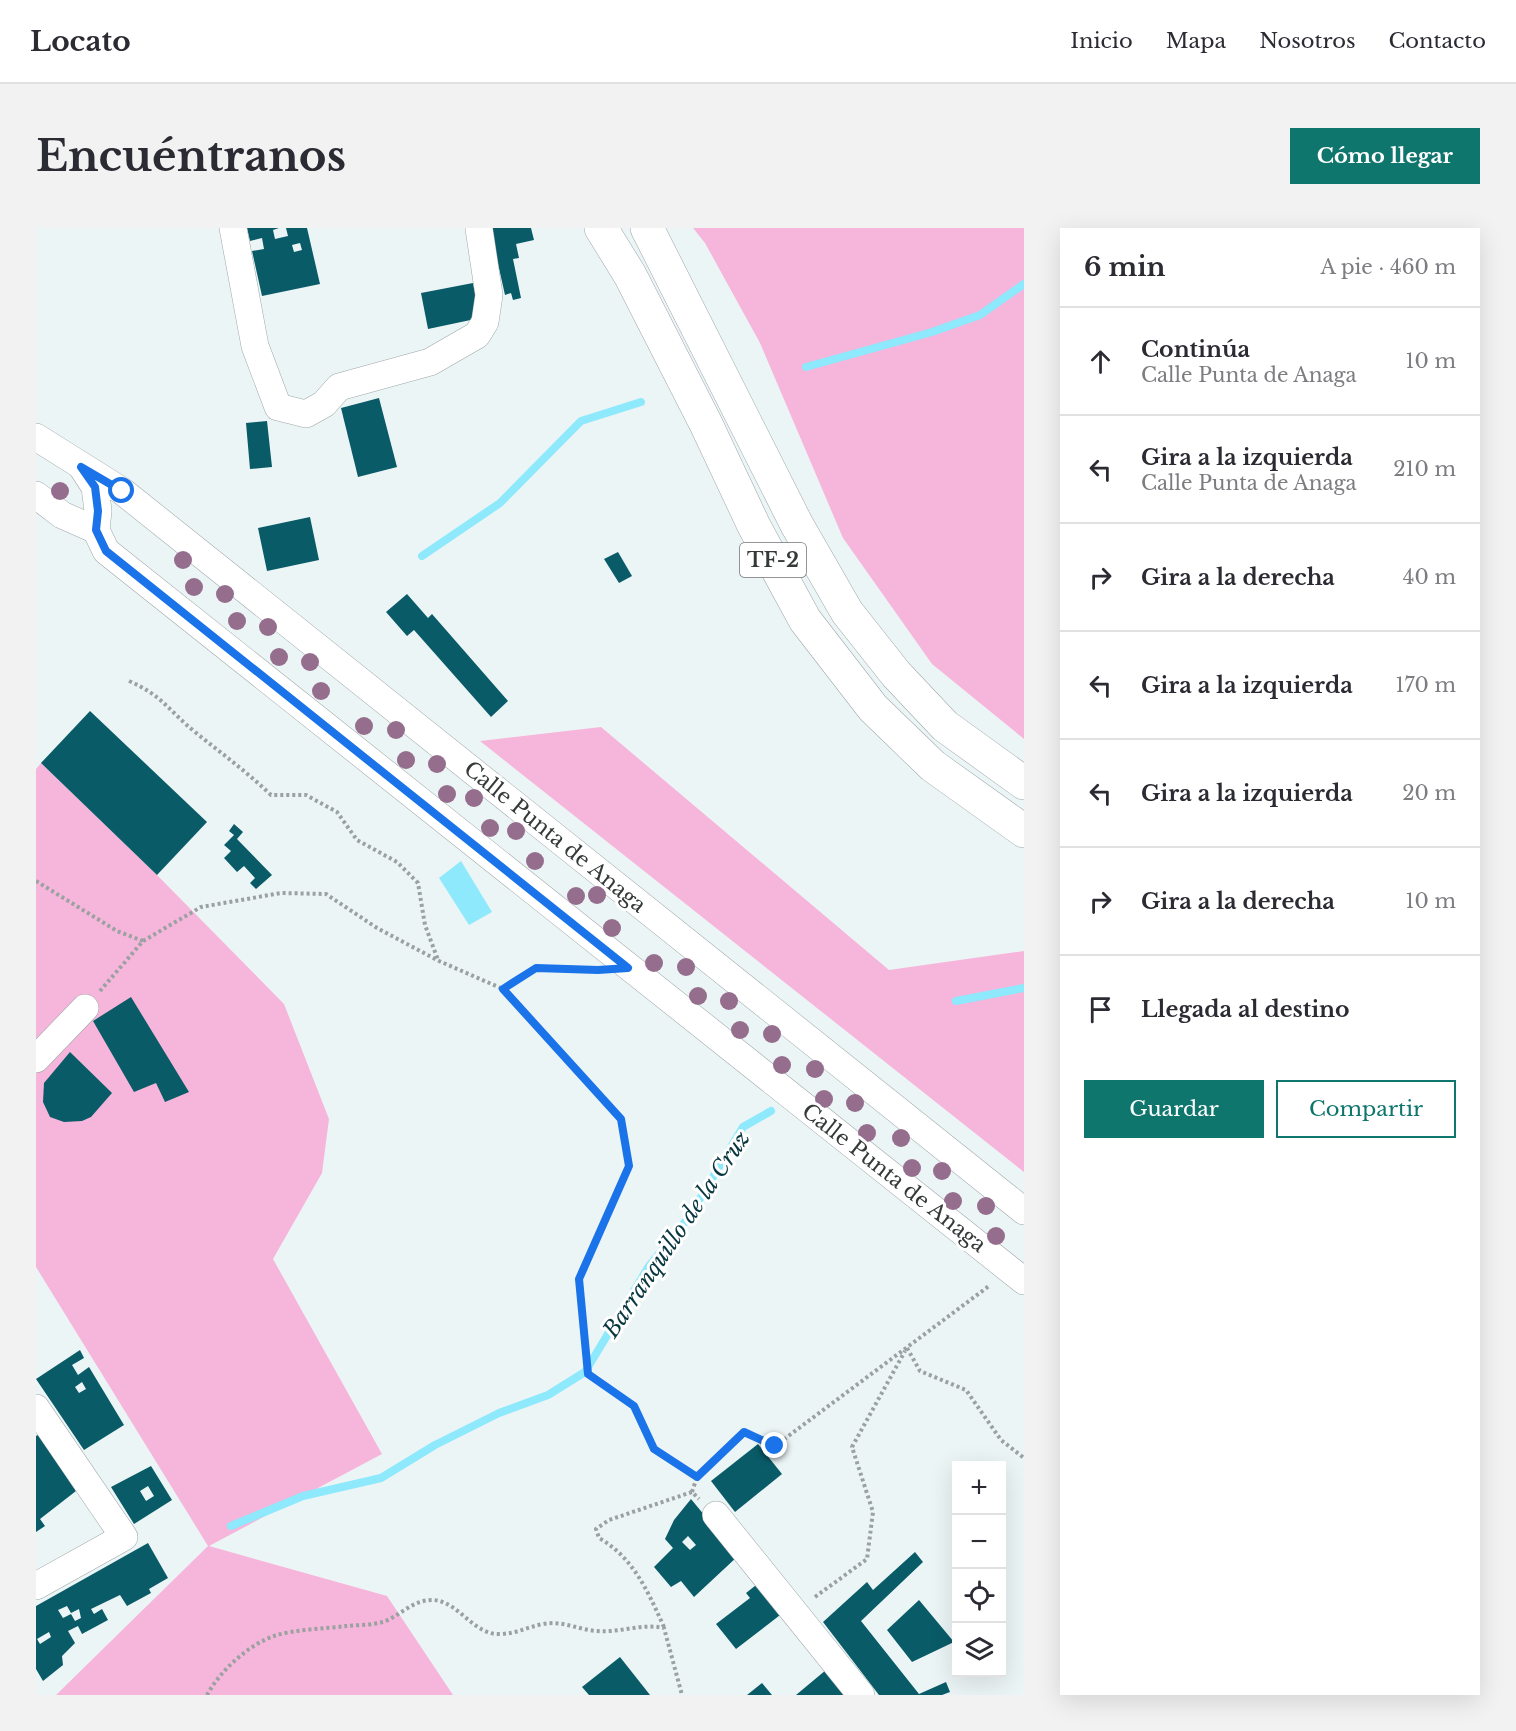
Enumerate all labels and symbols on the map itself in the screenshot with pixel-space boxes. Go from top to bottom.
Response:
route start [108,477,134,503]
road number: TF-2 [740,543,806,577]
street label: Calle Punta de Anaga [459,756,651,919]
street label: Calle Punta de Anaga [797,1098,992,1258]
water label: Barranquillo de la Cruz [597,1126,756,1343]
route end [761,1432,787,1458]

